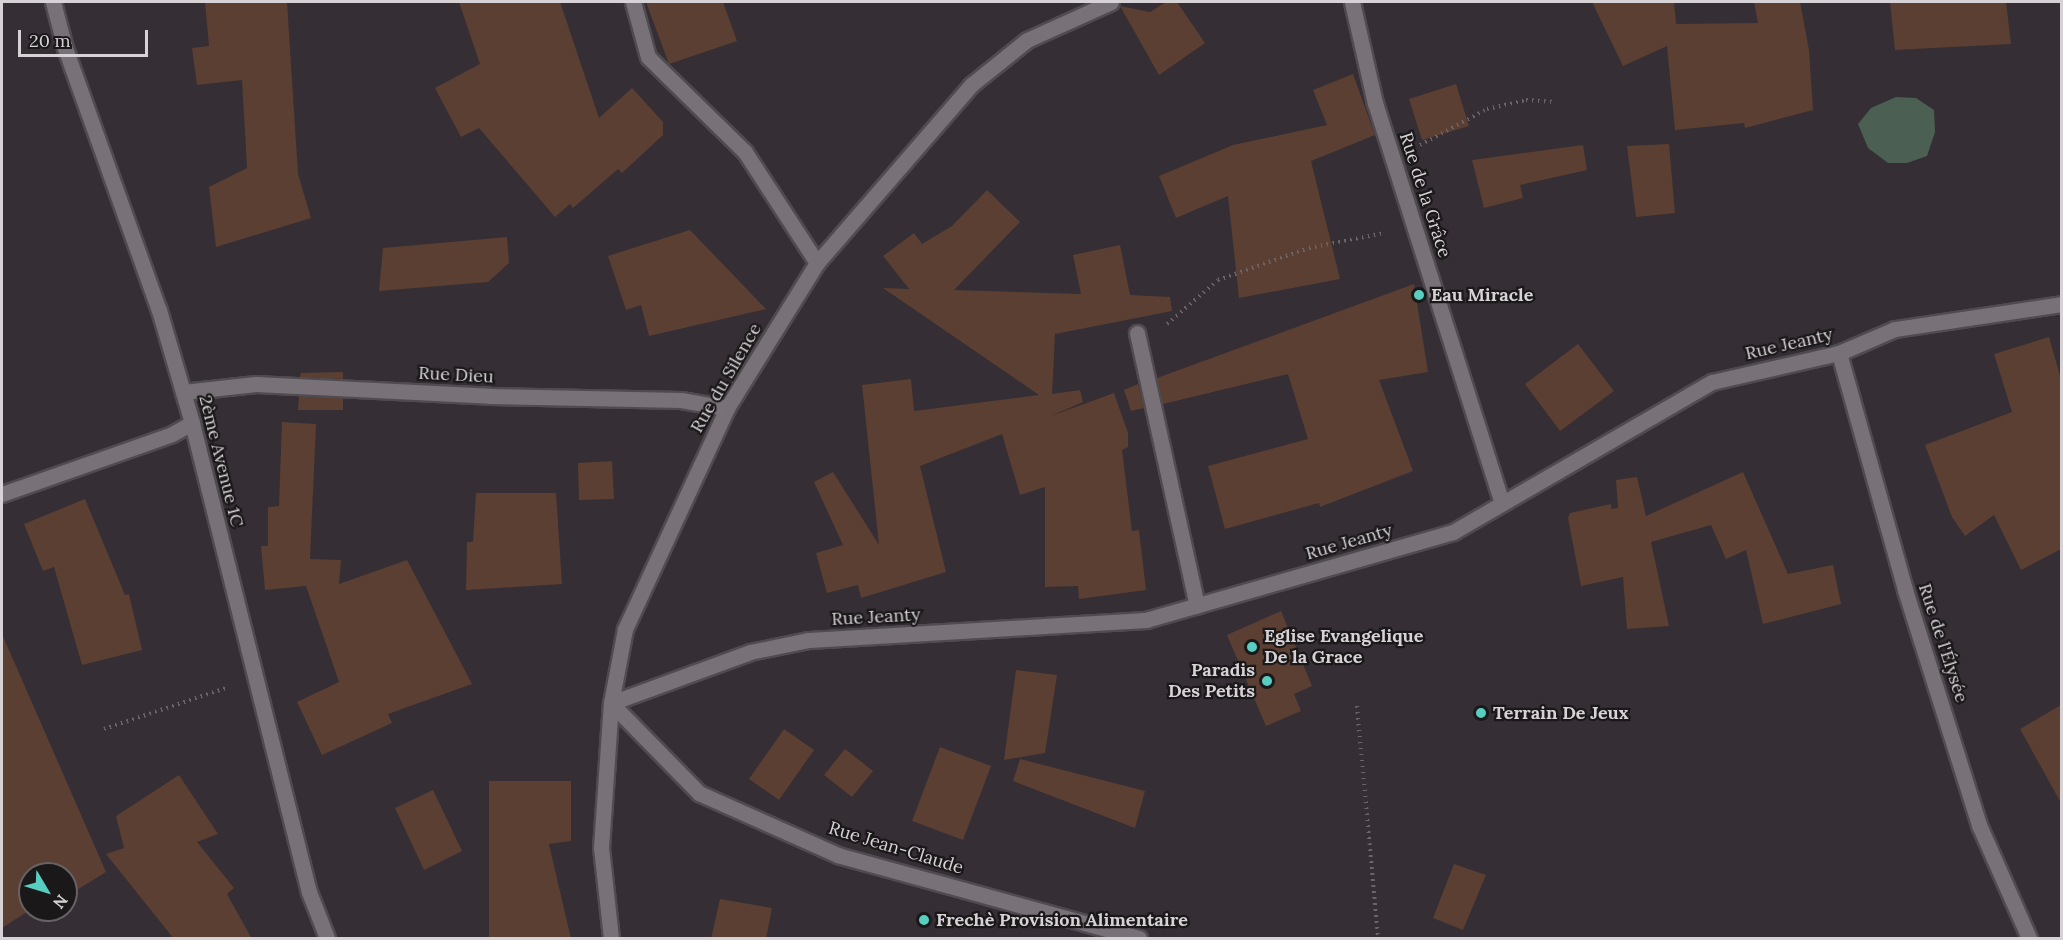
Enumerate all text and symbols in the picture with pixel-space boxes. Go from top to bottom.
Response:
scale bar [21,18,152,56]
text: 20 m [29,29,71,52]
street label: Rue de la Grâce [1395,130,1455,260]
place label: Eau Miracle [1431,284,1533,306]
marker: Eau Miracle [1412,288,1426,302]
street label: Rue du Silence [686,319,766,437]
street label: Rue Jeanty [1743,323,1835,365]
street label: Rue Dieu [418,362,494,388]
street label: 2ème Avenue 1C [194,393,248,529]
street label: Rue Jeanty [1303,519,1395,565]
street label: Rue de l'Élysée [1914,581,1972,705]
street label: Rue Jeanty [831,604,921,630]
place label: Eglise Evangelique De la Grace [1264,626,1423,668]
marker: Eglise Evangelique De la Grace [1245,640,1259,654]
place label: Paradis Des Petits [1168,660,1255,702]
marker: Paradis Des Petits [1260,674,1274,688]
place label: Terrain De Jeux [1493,702,1629,724]
marker: Terrain De Jeux [1474,706,1488,720]
street label: Rue Jean-Claude [826,817,966,879]
north arrow [18,862,78,922]
text: N [49,891,72,913]
place label: Frechè Provision Alimentaire [936,909,1188,931]
marker: Frechè Provision Alimentaire [917,913,931,927]

